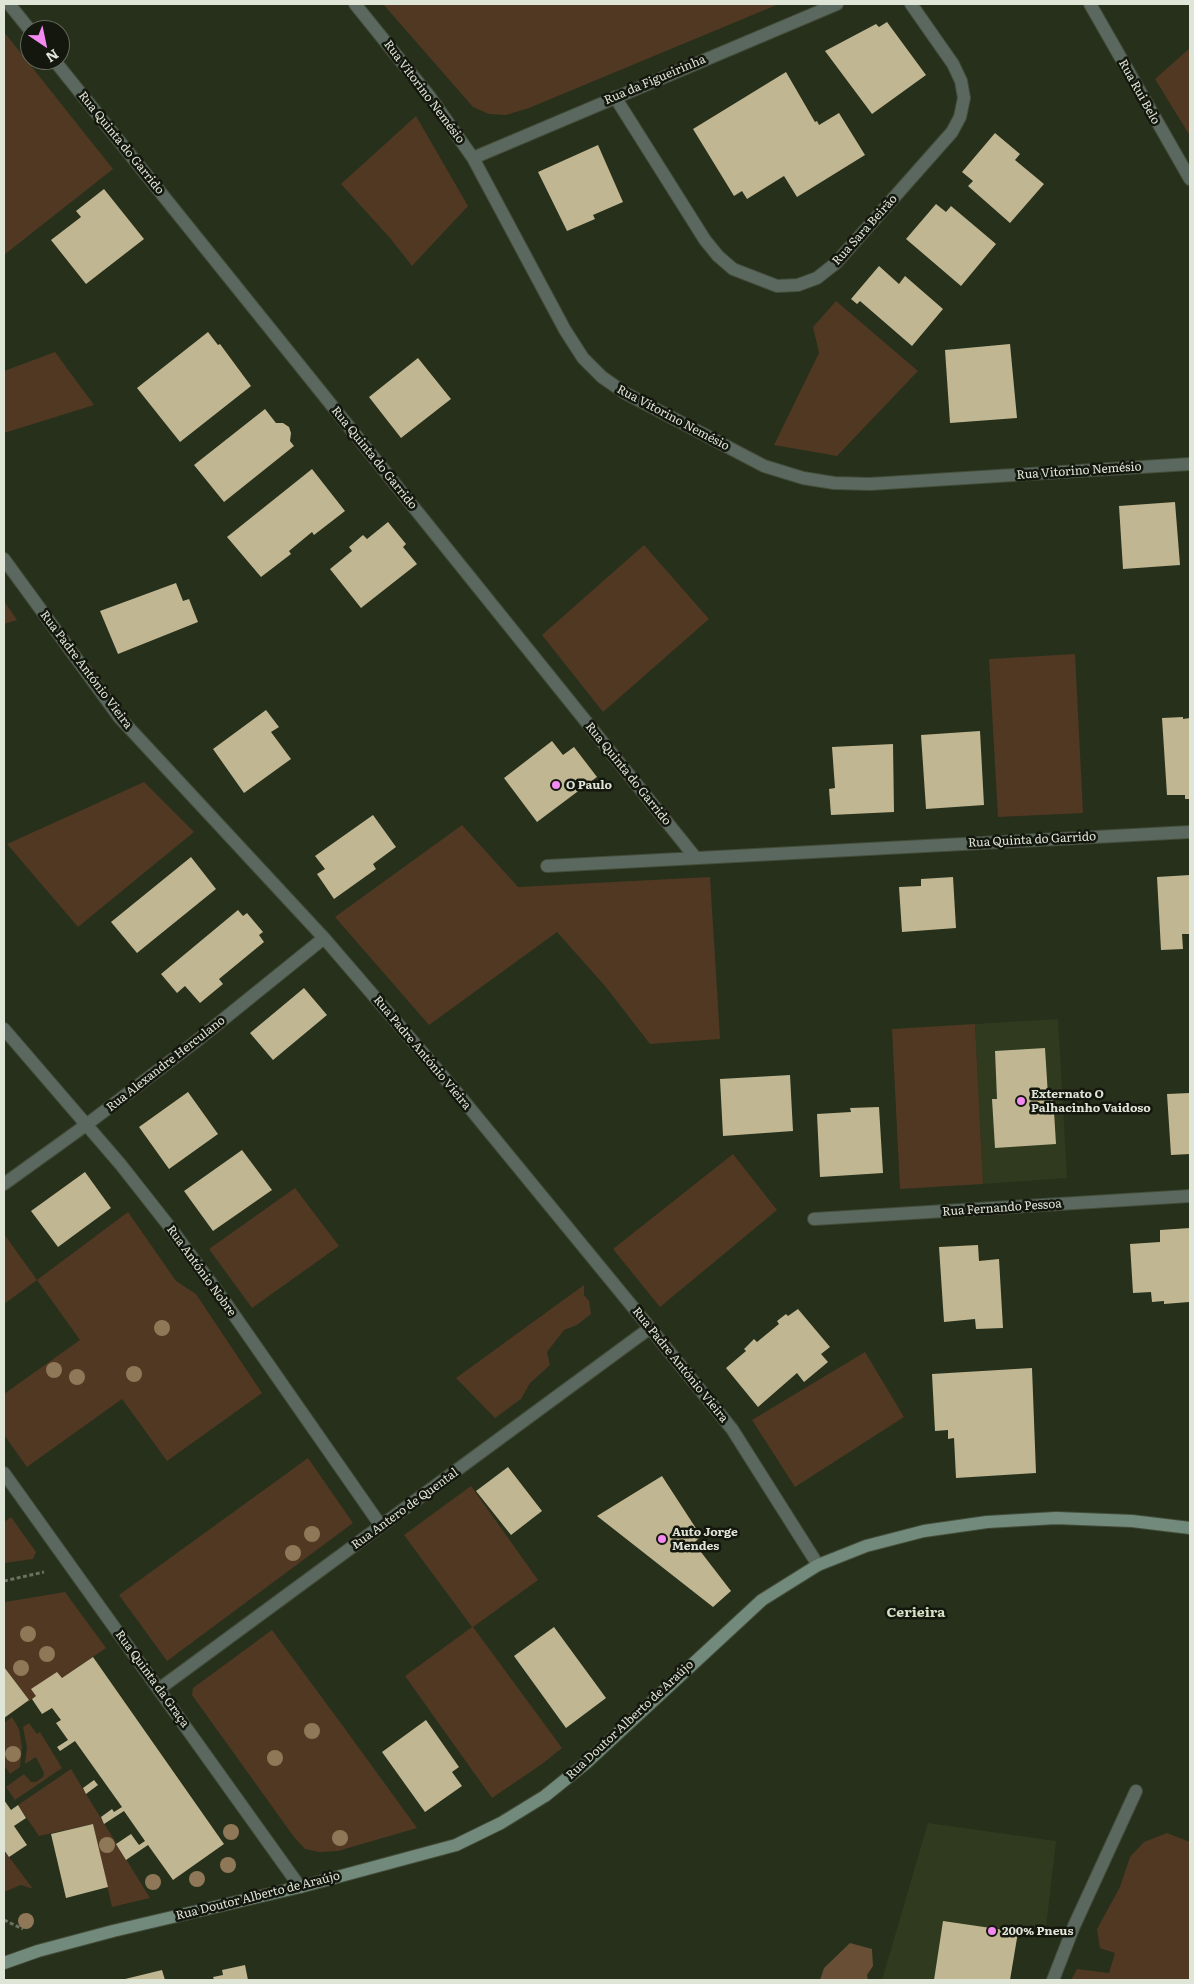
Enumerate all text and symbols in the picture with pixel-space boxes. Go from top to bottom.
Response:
north arrow [20,20,70,70]
street label: Rua Vitorino Nemésio [381,38,467,146]
text: N [42,45,63,68]
street label: Rua da Figueirinha [602,52,708,108]
street label: Rua Rui Belo [1115,57,1163,127]
street label: Rua Quinta do Garrido [75,89,167,197]
street label: Rua Sara Beirão [830,192,900,268]
street label: Rua Vitorino Nemésio [614,382,732,454]
street label: Rua Quinta do Garrido [328,404,420,512]
street label: Rua Vitorino Nemésio [1016,459,1142,483]
street label: Rua Padre António Vieira [37,608,135,732]
street label: Rua Quinta do Garrido [582,720,674,828]
place label: O Paulo [566,778,612,792]
marker: O Paulo [550,779,562,791]
street label: Rua Quinta do Garrido [968,829,1096,851]
street label: Rua Padre António Vieira [370,993,474,1113]
street label: Rua Alexandre Herculano [104,1013,228,1115]
place label: Externato O Palhacinho Vaidoso [1031,1087,1151,1115]
marker: Externato O Palhacinho Vaidoso [1015,1095,1027,1107]
street label: Rua Fernando Pessoa [942,1197,1062,1219]
street label: Rua António Nobre [163,1223,239,1319]
street label: Rua Padre António Vieira [629,1305,731,1425]
street label: Rua Antero de Quental [349,1466,461,1552]
place label: Auto Jorge Mendes [672,1525,738,1553]
marker: Auto Jorge Mendes [656,1533,668,1545]
district label: Cerieira [887,1605,945,1621]
street label: Rua Quinta da Graça [112,1628,192,1730]
street label: Rua Doutor Alberto de Araújo [563,1657,697,1783]
street label: Rua Doutor Alberto de Araújo [174,1869,342,1923]
place label: 200% Pneus [1002,1924,1073,1938]
marker: 200% Pneus [986,1925,998,1937]

